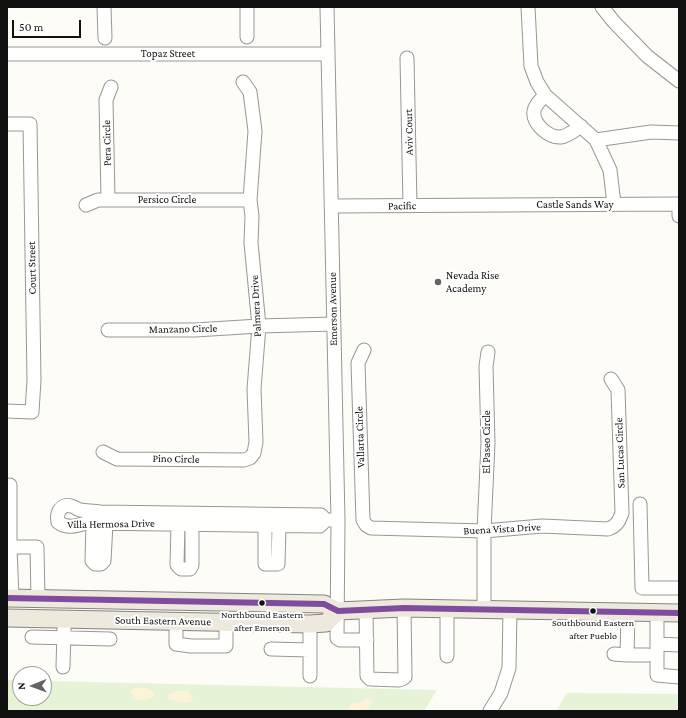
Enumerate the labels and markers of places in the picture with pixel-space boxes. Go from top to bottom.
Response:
place label: Nevada Rise Academy [446,269,499,295]
marker: Nevada Rise Academy [433,277,443,287]
marker: Northbound Eastern after Emerson [257,598,267,608]
marker: Southbound Eastern after Pueblo [588,606,598,616]
place label: Northbound Eastern after Emerson [221,609,303,632]
place label: Southbound Eastern after Pueblo [552,617,634,640]

